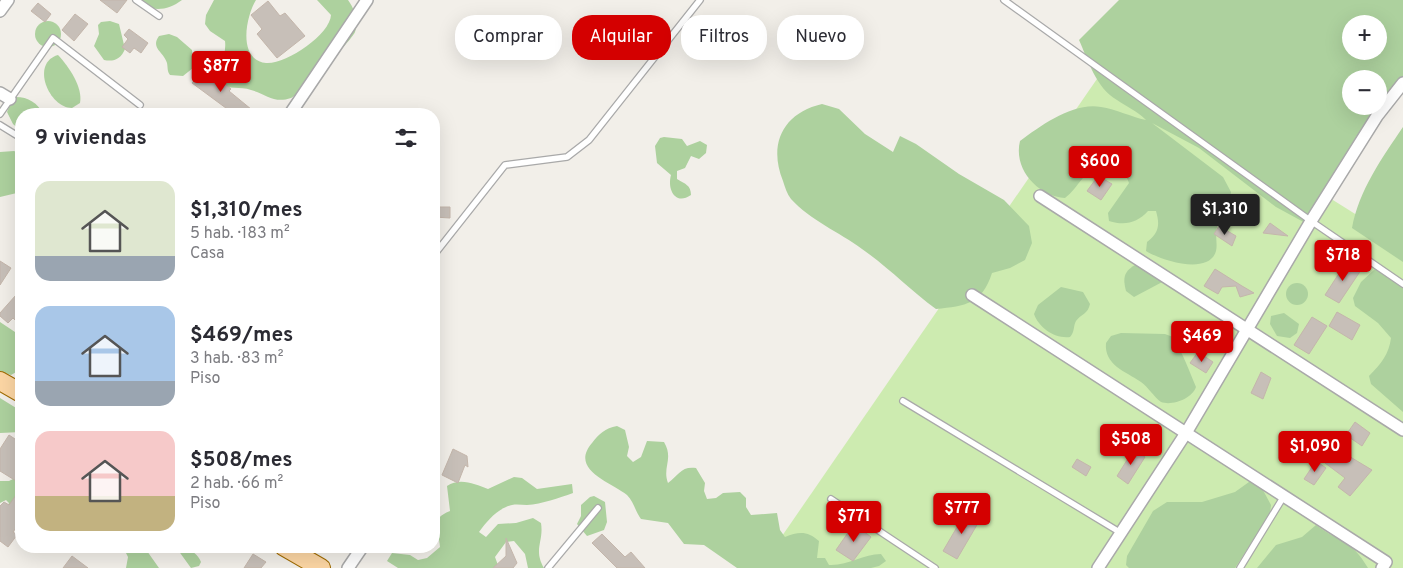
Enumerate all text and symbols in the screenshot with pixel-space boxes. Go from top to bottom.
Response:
chip: Comprar [455,15,562,60]
chip: Alquilar [572,15,671,60]
chip: Filtros [681,15,767,60]
chip: Nuevo [777,15,864,60]
map controls [1342,15,1387,115]
button: + [1342,15,1387,60]
pin: $877 [191,51,251,93]
text: $877 [203,57,239,77]
button: − [1342,70,1387,115]
icon: filters [392,124,420,152]
text: 9 viviendas [35,125,147,152]
pin: $600 [1070,146,1130,188]
text: $600 [1080,152,1120,172]
pin: $1,310 [1184,194,1266,236]
text: $1,310/mes [190,197,303,224]
text: $1,310 [1202,200,1248,220]
icon: home [75,201,135,261]
text: 5 hab. · 183 m² [190,224,290,244]
pin: $718 [1313,240,1373,282]
text: Casa [190,244,225,264]
text: $718 [1326,246,1360,266]
pin: $469 [1172,320,1232,363]
text: $469/mes [190,322,293,349]
icon: home [75,326,135,386]
text: $469 [1182,327,1222,347]
text: 3 hab. · 83 m² [190,349,283,369]
text: Piso [190,369,220,389]
pin: $508 [1101,424,1161,466]
text: $508 [1111,430,1151,450]
pin: $1,090 [1274,430,1356,473]
text: $1,090 [1289,437,1341,457]
text: $508/mes [190,447,293,474]
icon: home [75,451,135,511]
text: 2 hab. · 66 m² [190,474,283,494]
pin: $777 [932,492,992,535]
text: Piso [190,494,220,514]
text: $777 [944,499,980,519]
pin: $771 [824,500,884,543]
text: $771 [837,507,871,527]

